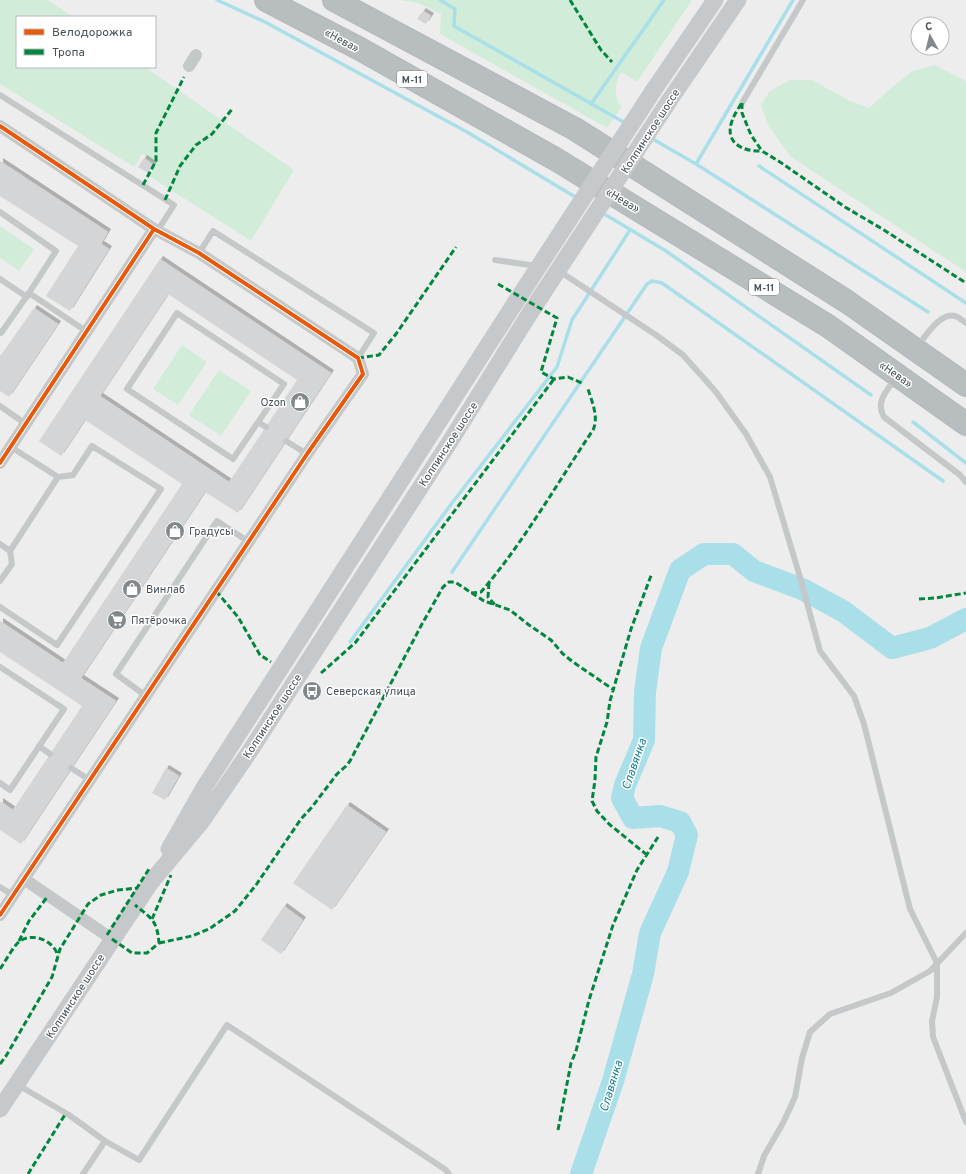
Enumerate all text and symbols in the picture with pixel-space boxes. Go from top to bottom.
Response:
legend [16,16,156,68]
north arrow [910,16,950,56]
text: С [924,20,933,35]
text: Велодорожка [52,25,132,41]
street label: «Нева» [322,26,361,56]
text: Тропа [52,45,85,61]
road number: М-11 [397,71,427,87]
street label: Колпинское шоссе [618,87,683,177]
street label: «Нева» [603,185,642,217]
road number: М-11 [749,279,779,295]
street label: «Нева» [876,358,915,391]
shop icon: Ozon [289,391,311,413]
place label: Ozon [260,396,286,410]
street label: Колпинское шоссе [416,400,481,490]
shop icon: Градусы [164,520,186,542]
place label: Градусы [189,525,234,539]
shop icon: Винлаб [121,578,143,600]
place label: Винлаб [146,583,185,597]
supermarket icon: Пятёрочка [106,609,128,631]
place label: Пятёрочка [131,614,187,628]
street label: Колпинское шоссе [240,672,305,762]
bus stop icon: Северская улица [301,680,323,702]
place label: Северская улица [326,685,416,699]
water label: Славянка [619,736,651,792]
street label: Колпинское шоссе [43,952,108,1042]
water label: Славянка [597,1058,628,1114]

